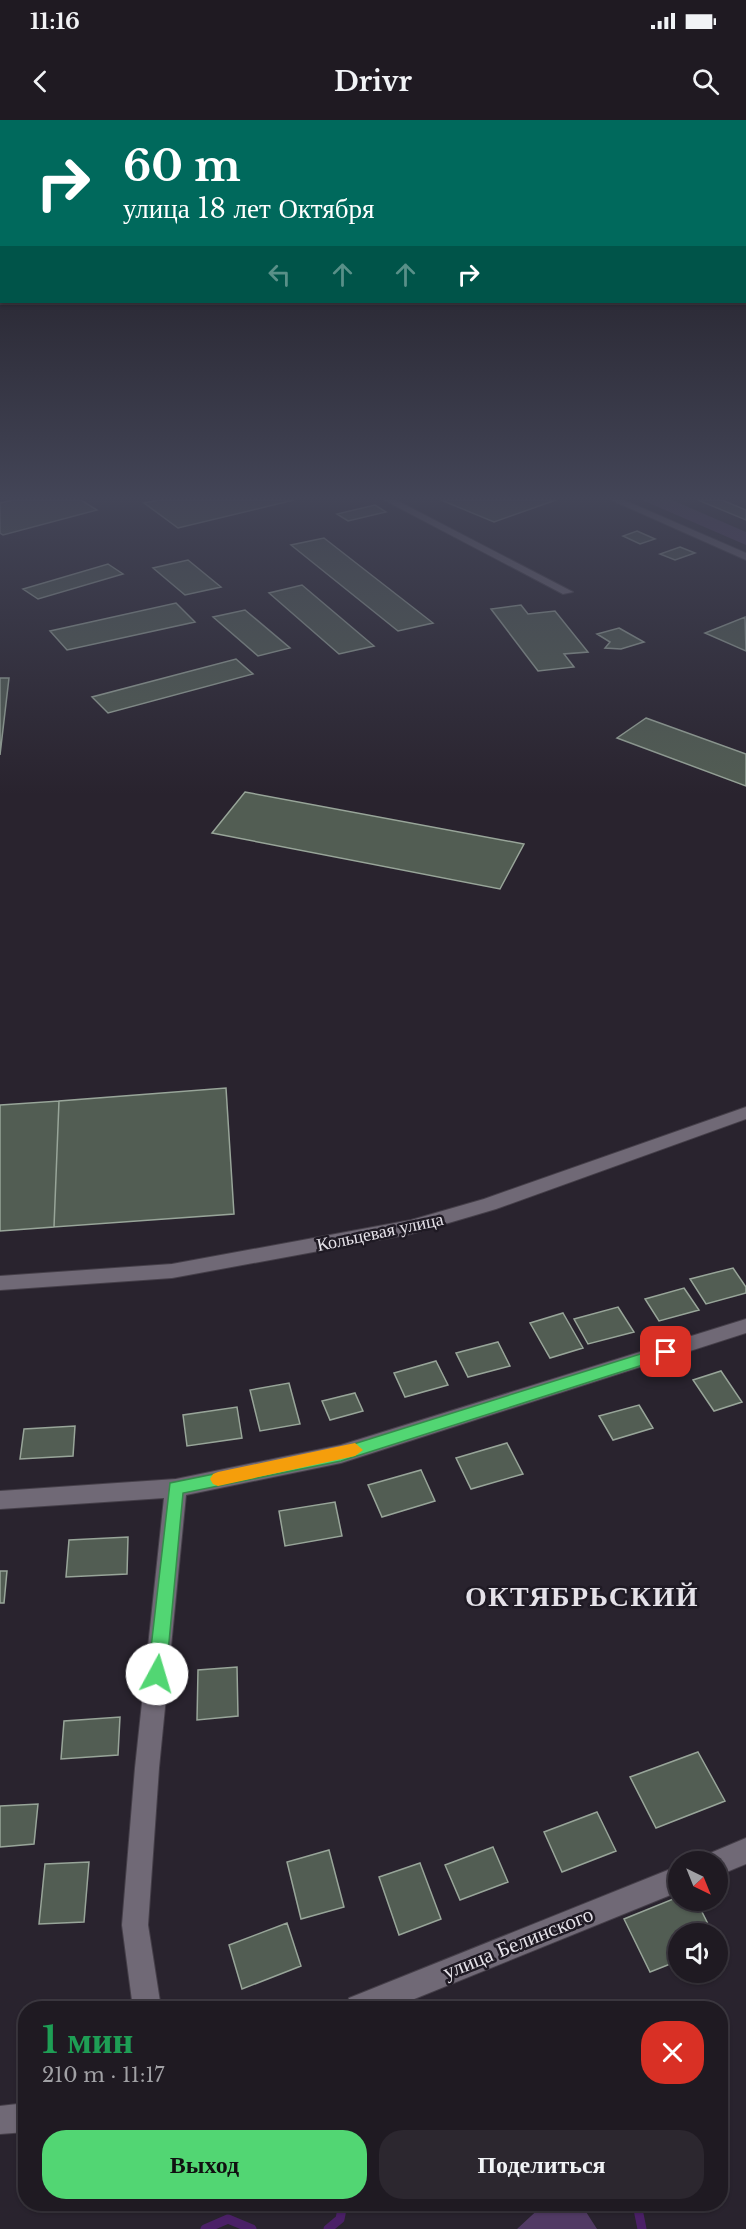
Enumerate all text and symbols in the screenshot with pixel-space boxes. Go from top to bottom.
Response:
text: 11:16 [30,8,80,35]
icon: back [24,65,57,98]
text: Drivr [334,65,412,98]
icon: search [689,65,722,98]
text: 60 m [123,140,241,192]
icon: right [24,144,102,222]
text: улица 18 лет Октября [123,192,374,225]
icon: left [263,258,296,291]
icon: ahead [326,258,359,291]
icon: ahead [389,258,422,291]
icon: right [452,258,485,291]
street label: Кольцевая улица [315,1208,445,1256]
pin [640,1326,691,1377]
icon: arrive [649,1335,682,1368]
district label: ОКТЯБРЬСКИЙ [465,1579,699,1614]
position arrow [125,1642,189,1706]
north arrow [668,1851,728,1911]
map controls [668,1851,728,1983]
street label: улица Белинского [439,1901,597,1985]
button: sound [668,1923,728,1983]
text: 1 мин [42,2018,133,2063]
button: close [641,2021,704,2084]
text: 210 m · 11:17 [42,2063,164,2087]
button: Выход [42,2130,367,2199]
button: Поделиться [379,2130,704,2199]

